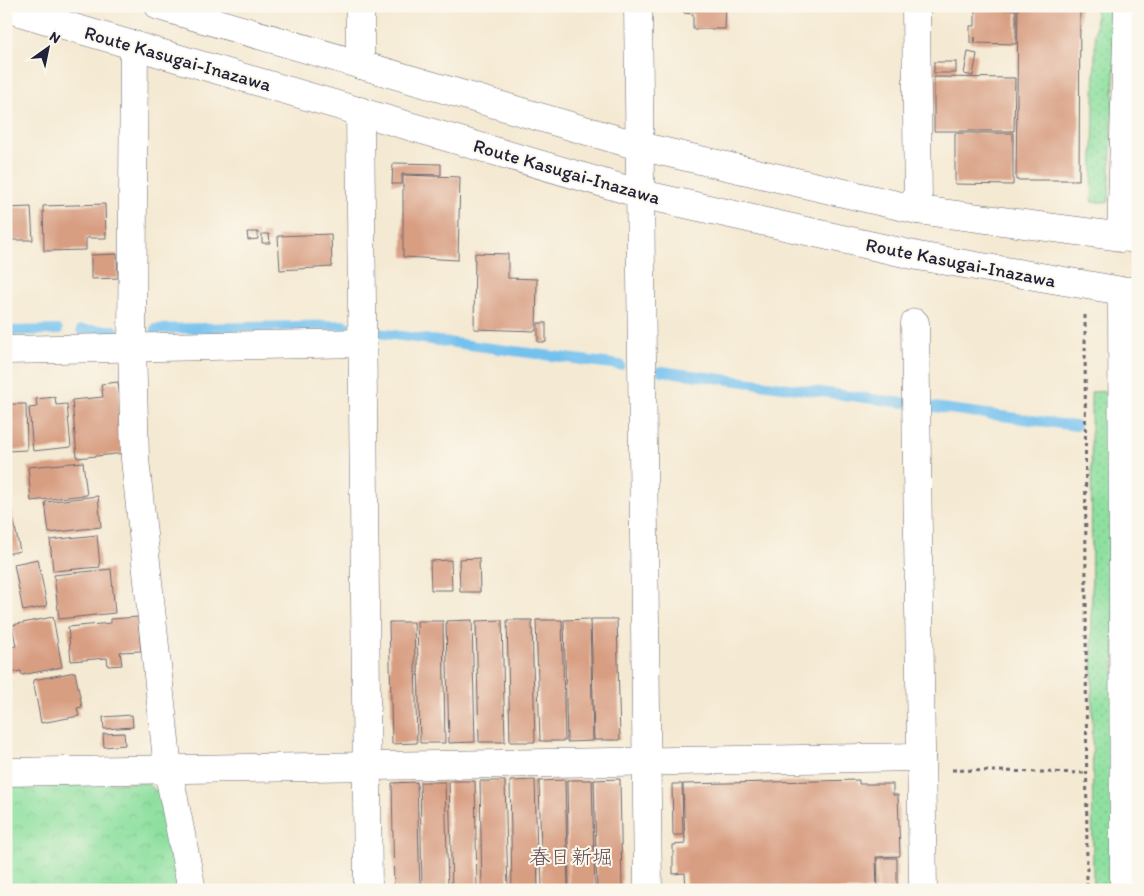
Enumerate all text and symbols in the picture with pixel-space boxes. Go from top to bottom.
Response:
street label: Route Kasugai-Inazawa [82,21,274,96]
north arrow [22,22,72,72]
text: N [46,28,63,47]
street label: Route Kasugai-Inazawa [471,134,663,209]
street label: Route Kasugai-Inazawa [864,233,1058,292]
district label: 春日新堀 [529,844,613,869]

